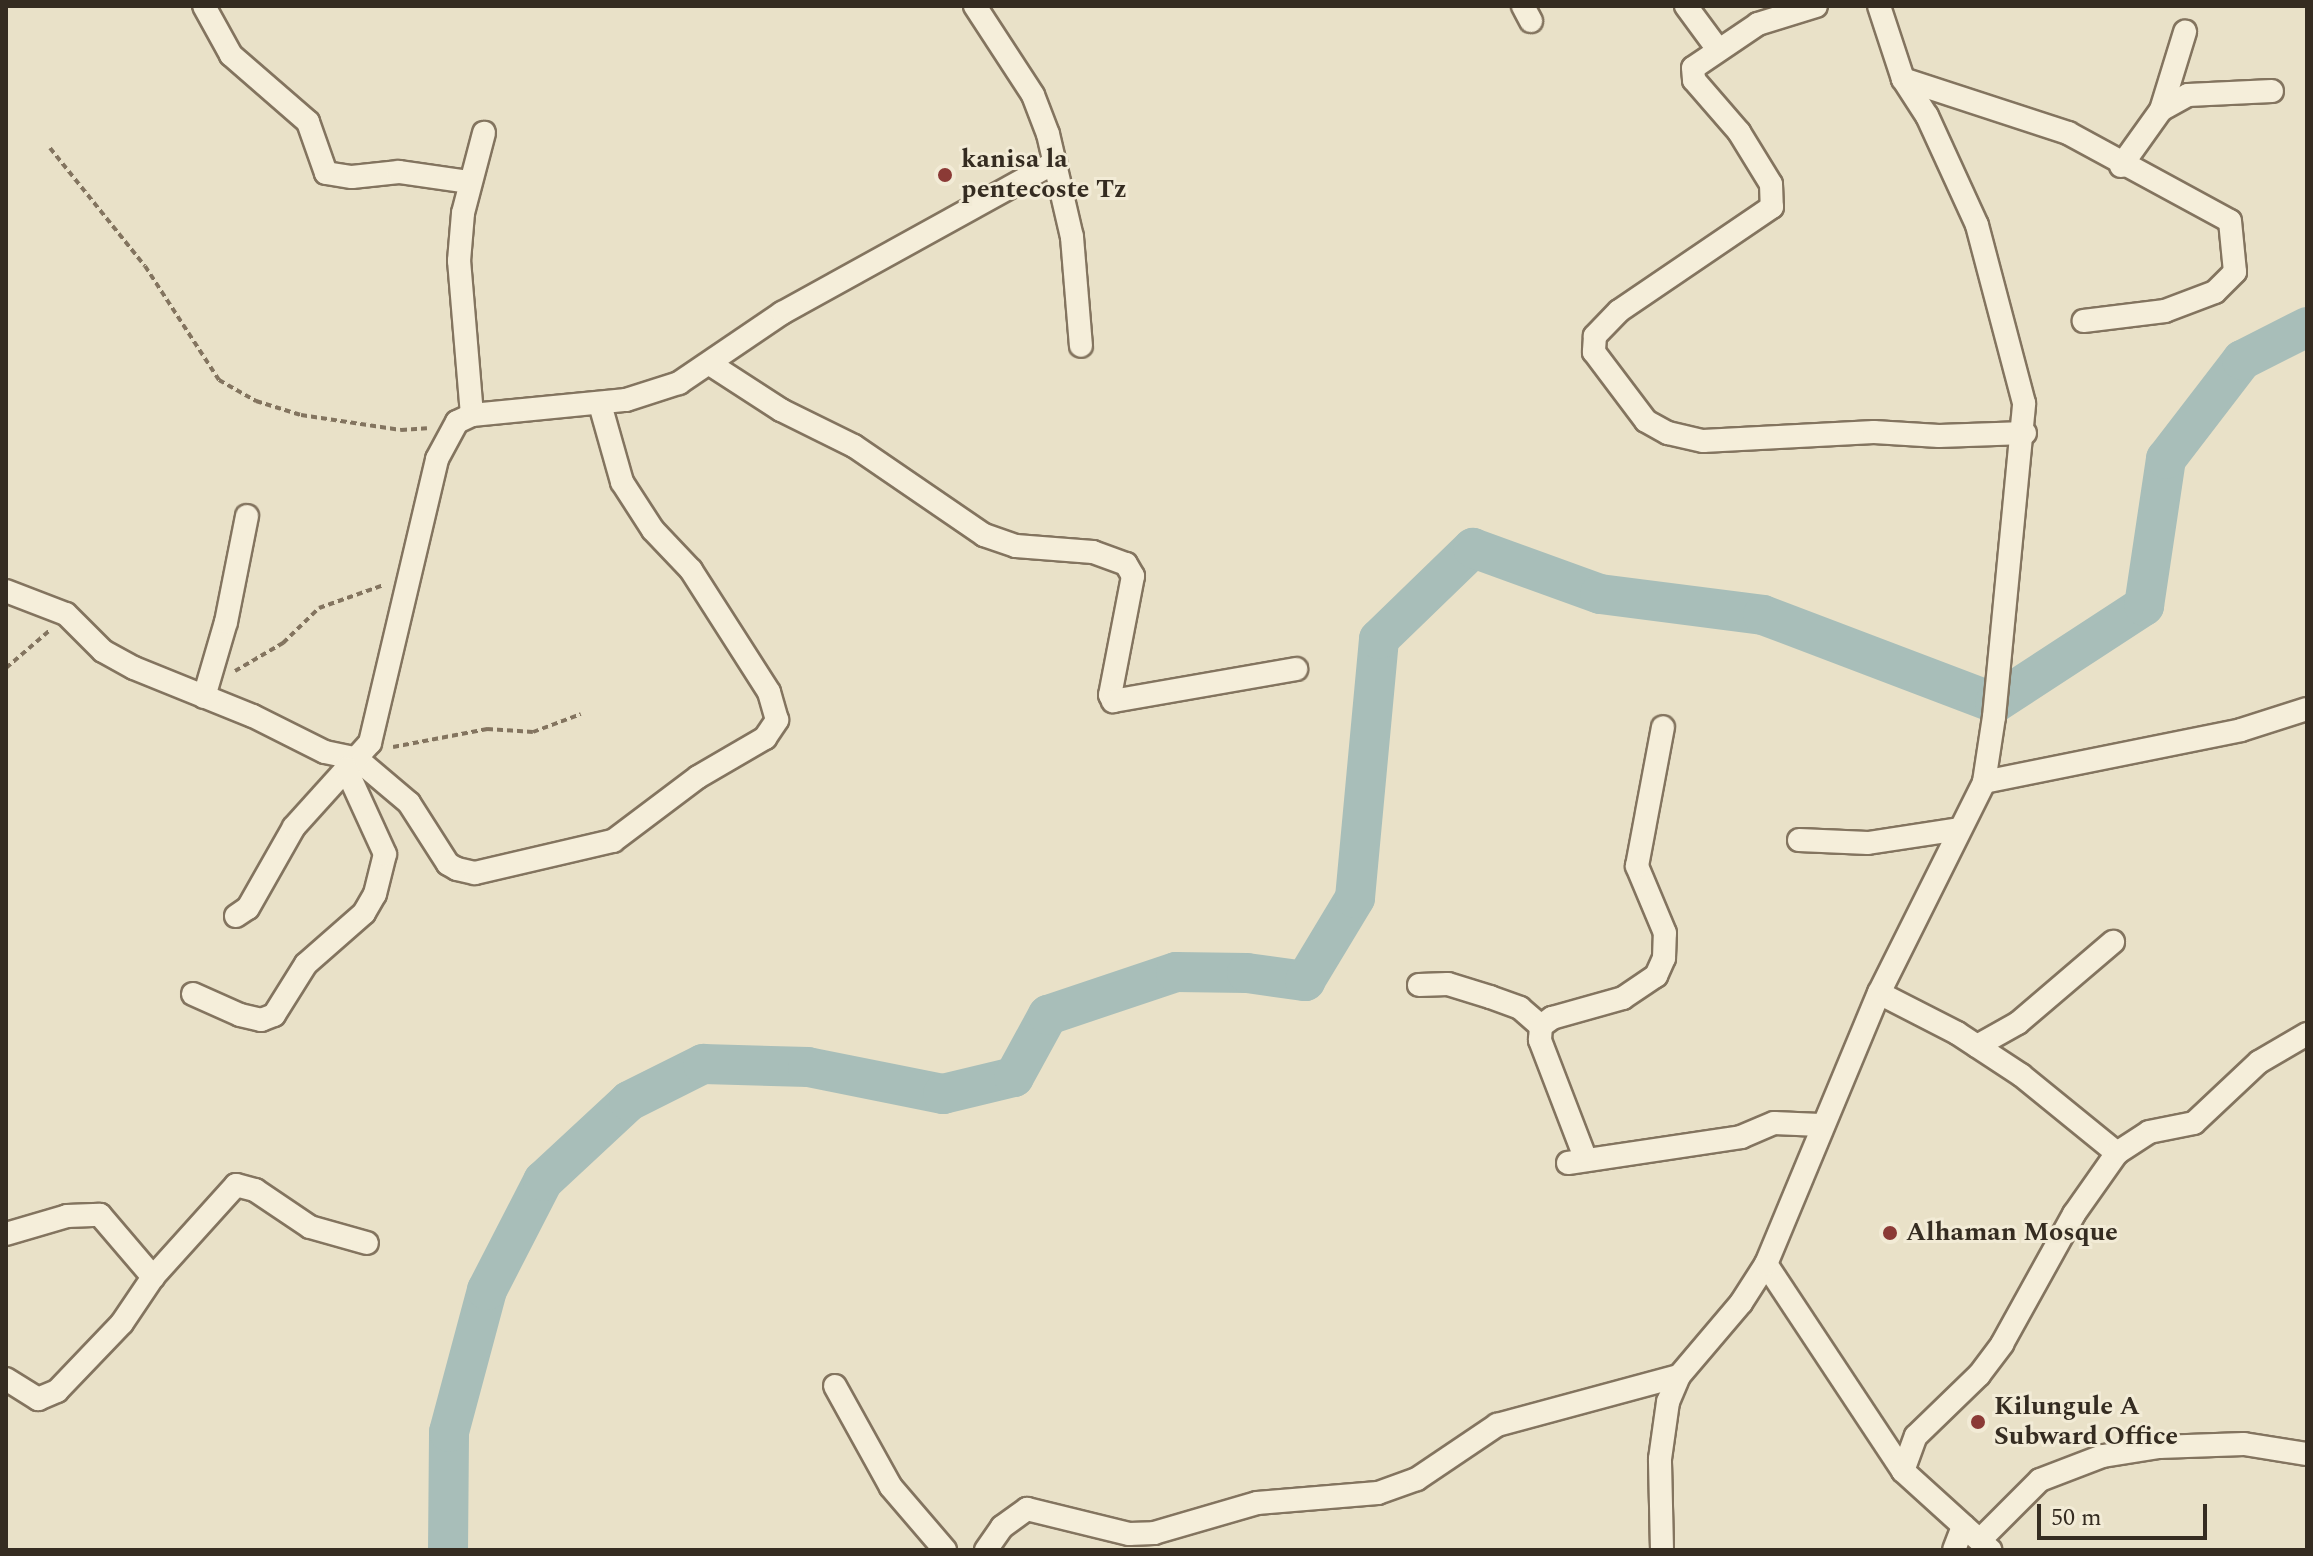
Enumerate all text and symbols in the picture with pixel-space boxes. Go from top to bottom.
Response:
place label: kanisa la pentecoste Tz [961,144,1127,206]
marker: kanisa la pentecoste Tz [936,166,954,184]
place label: Alhaman Mosque [1906,1217,2118,1249]
marker: Alhaman Mosque [1881,1224,1899,1242]
place label: Kilungule A Subward Office [1994,1391,2178,1452]
marker: Kilungule A Subward Office [1969,1413,1987,1431]
scale bar [2041,1488,2211,1538]
text: 50 m [2051,1500,2102,1536]

